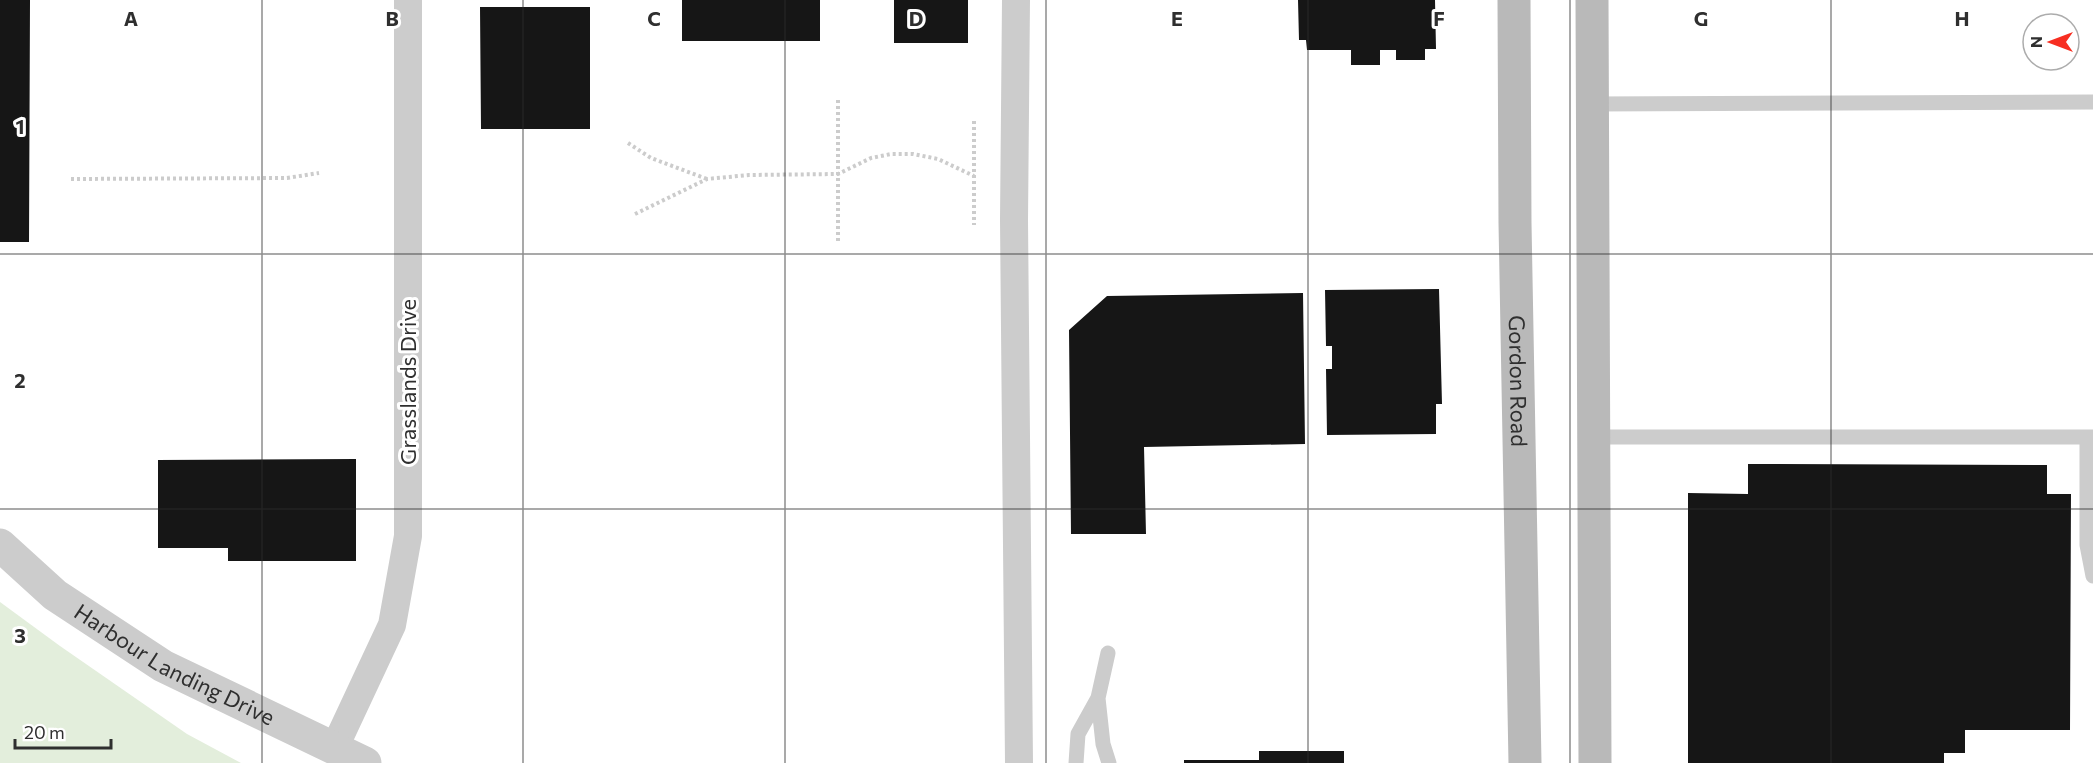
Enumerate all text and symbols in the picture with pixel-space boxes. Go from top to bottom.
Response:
text: A [124,6,138,30]
text: B [385,6,399,30]
text: C [647,6,661,30]
text: D [909,6,923,30]
text: E [1171,6,1183,30]
text: F [1433,6,1445,30]
text: G [1694,6,1708,30]
text: H [1955,6,1970,30]
north arrow [2021,12,2081,72]
text: N [2026,36,2045,48]
text: 1 [15,114,25,138]
street label: Grasslands Drive [394,299,421,465]
street label: Gordon Road [1504,315,1533,447]
text: 2 [14,368,26,392]
street label: Harbour Landing Drive [70,598,279,731]
text: 3 [14,623,26,647]
scale bar [15,712,111,750]
text: 20 m [24,721,65,743]

